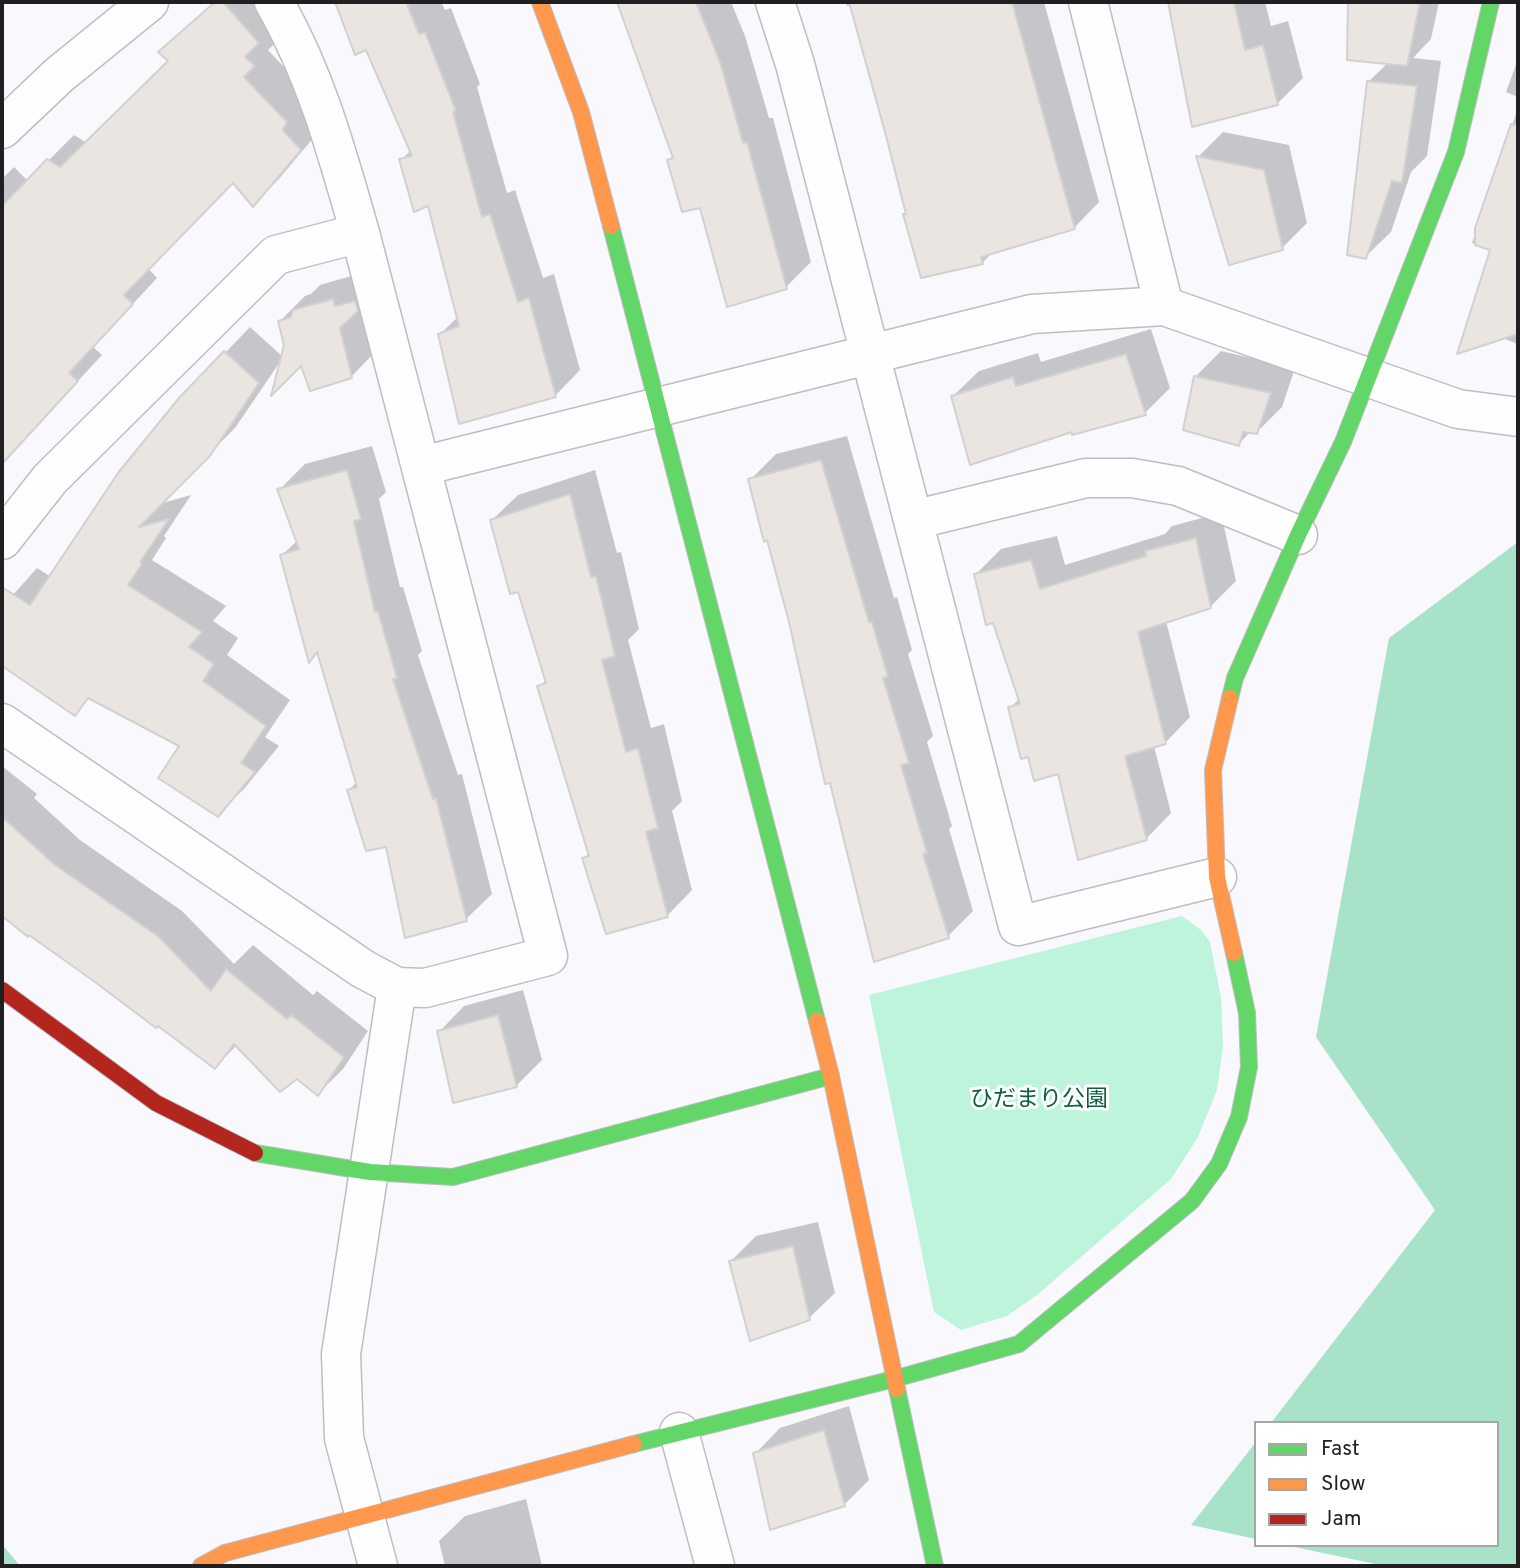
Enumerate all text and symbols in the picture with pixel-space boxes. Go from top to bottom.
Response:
park label: ひだまり公園 [970,1087,1108,1115]
legend [1254,1421,1499,1547]
text: Fast [1321,1436,1360,1463]
text: Slow [1321,1471,1366,1498]
text: Jam [1321,1506,1362,1533]

